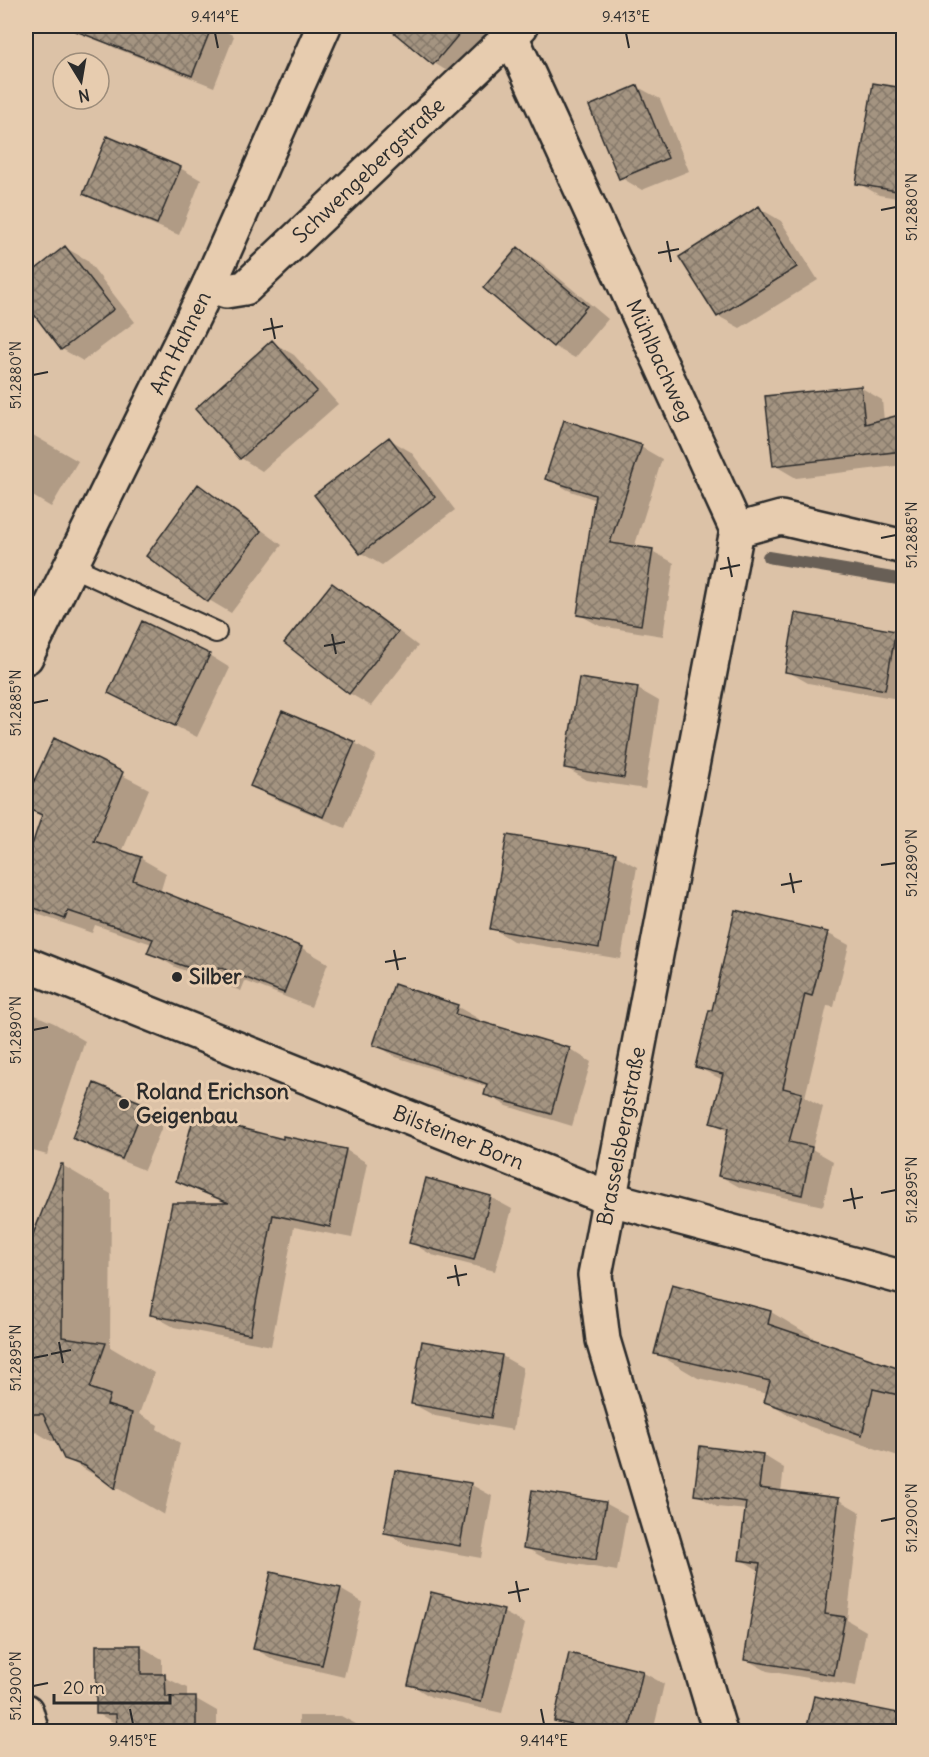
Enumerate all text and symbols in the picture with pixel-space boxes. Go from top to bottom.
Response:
text: 9.414°E [191,7,239,26]
text: 9.413°E [602,7,650,26]
north arrow [51,51,111,111]
text: N [77,85,91,107]
street label: Schwengebergstraße [287,91,450,249]
text: 51.2880°N [902,173,921,241]
street label: Am Hahnen [143,287,217,399]
street label: Mühlbachweg [620,295,700,426]
text: 51.2880°N [6,341,25,409]
text: 51.2885°N [902,501,921,569]
text: 51.2885°N [6,669,25,737]
text: 51.2890°N [902,829,921,897]
place label: Silber [189,963,242,990]
marker: Silber [170,970,184,984]
text: 51.2890°N [6,996,25,1064]
street label: Brasselsbergstraße [591,1044,651,1228]
place label: Roland Erichson Geigenbau [136,1078,289,1129]
marker: Roland Erichson Geigenbau [117,1097,131,1111]
street label: Bilsteiner Born [389,1099,528,1176]
text: 51.2895°N [902,1156,921,1224]
text: 51.2895°N [6,1324,25,1392]
text: 51.2900°N [902,1483,921,1553]
text: 51.2900°N [6,1651,25,1721]
scale bar [54,1667,170,1705]
text: 20 m [63,1676,105,1699]
text: 9.415°E [109,1731,157,1750]
text: 9.414°E [520,1731,568,1750]

